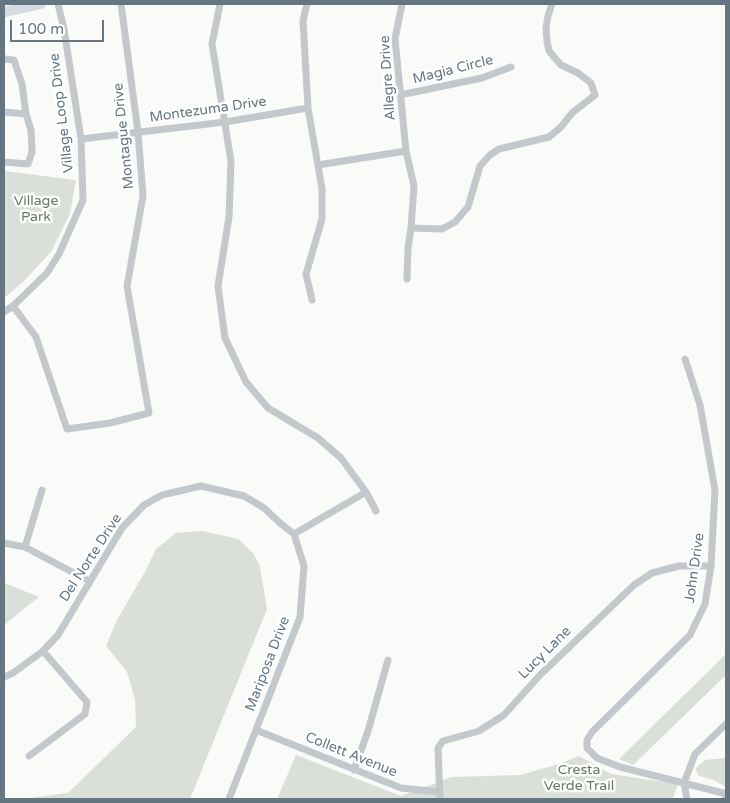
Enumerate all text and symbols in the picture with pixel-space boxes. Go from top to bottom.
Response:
scale bar [12,10,106,42]
text: 100 m [18,20,64,38]
street label: Allegre Drive [377,35,399,121]
street label: Village Loop Drive [46,52,78,174]
street label: Magia Circle [411,52,495,88]
street label: Montague Drive [110,82,138,190]
street label: Montezuma Drive [149,93,267,127]
park label: Village Park [14,193,58,226]
street label: Del Norte Drive [56,511,126,605]
street label: John Drive [682,532,708,604]
street label: Mariposa Drive [242,614,294,714]
street label: Lucy Lane [515,623,575,683]
street label: Collett Avenue [303,729,399,781]
park label: Cresta Verde Trail [544,762,614,794]

